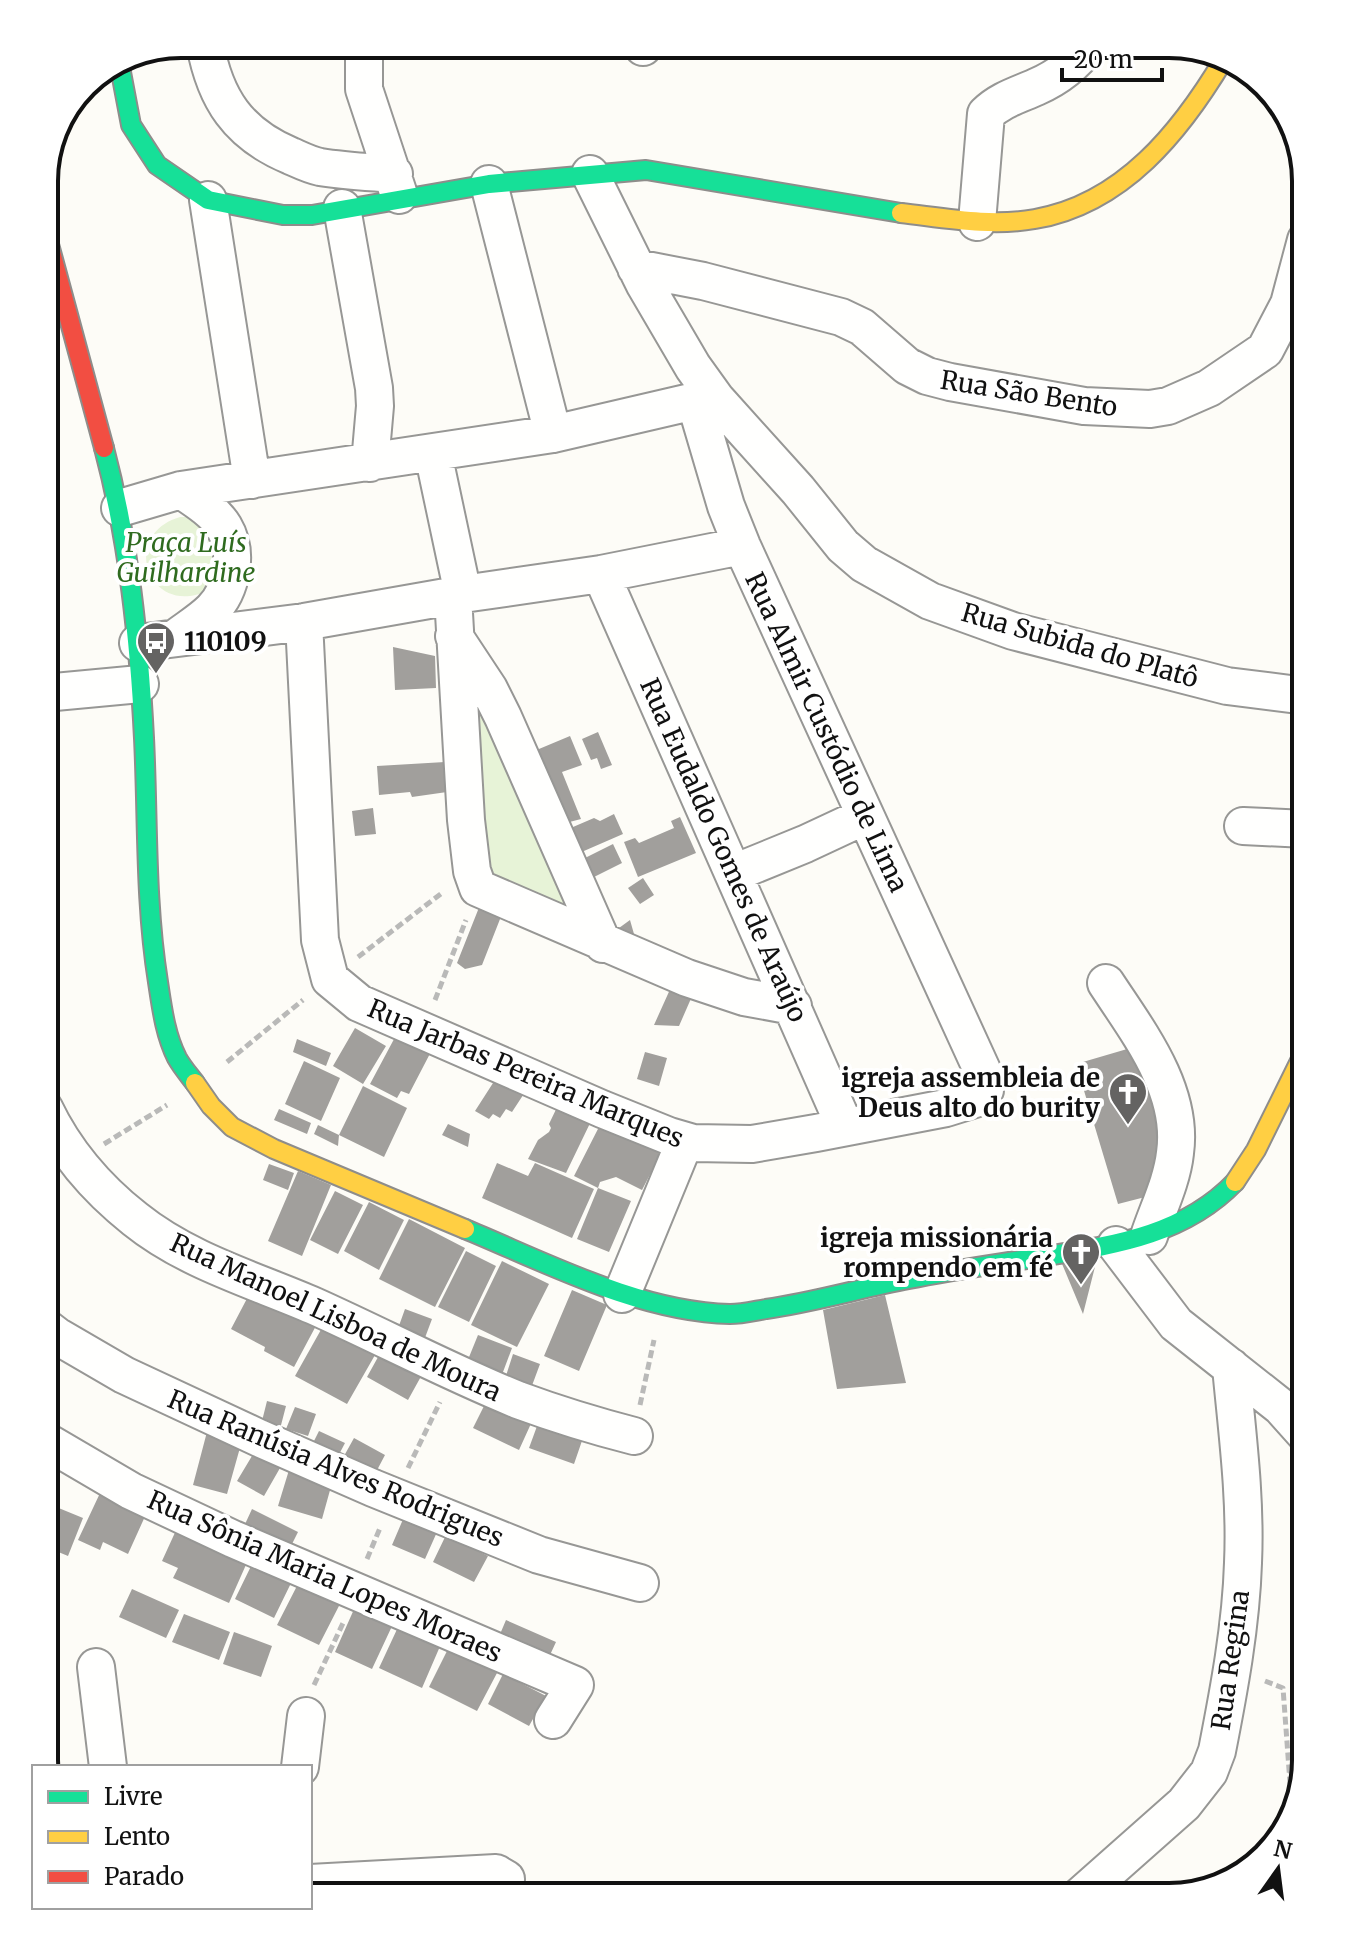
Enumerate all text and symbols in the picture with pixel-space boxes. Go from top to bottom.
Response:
scale bar [1062,32,1162,82]
text: 20 m [1074,44,1133,75]
street label: Rua São Bento [938,363,1120,423]
park label: Praça Luís Guilhardine [116,526,256,589]
street label: Rua Almir Custódio de Lima [738,567,916,897]
street label: Rua Subida do Platô [958,595,1202,695]
bus stop icon: 110109 [135,620,177,675]
place label: 110109 [184,625,267,658]
street label: Rua Eudaldo Gomes de Araújo [633,673,815,1027]
street label: Rua Jarbas Pereira Marques [363,991,689,1155]
place label: igreja assembleia de Deus alto do burity [841,1061,1101,1124]
church icon: igreja assembleia de Deus alto do burity [1107,1071,1149,1126]
place label: igreja missionária rompendo em fé [820,1221,1053,1284]
street label: Rua Manoel Lisboa de Moura [165,1226,507,1408]
church icon: igreja missionária rompendo em fé [1060,1231,1102,1286]
street label: Rua Ranúsia Alves Rodrigues [163,1382,509,1554]
street label: Rua Sônia Maria Lopes Moraes [143,1483,507,1669]
street label: Rua Regina [1204,1588,1256,1732]
legend [32,1765,312,1909]
text: Livre [104,1781,163,1812]
text: Lento [104,1821,170,1852]
north arrow [1238,1829,1318,1909]
text: N [1271,1834,1295,1865]
text: Parado [104,1861,184,1892]

